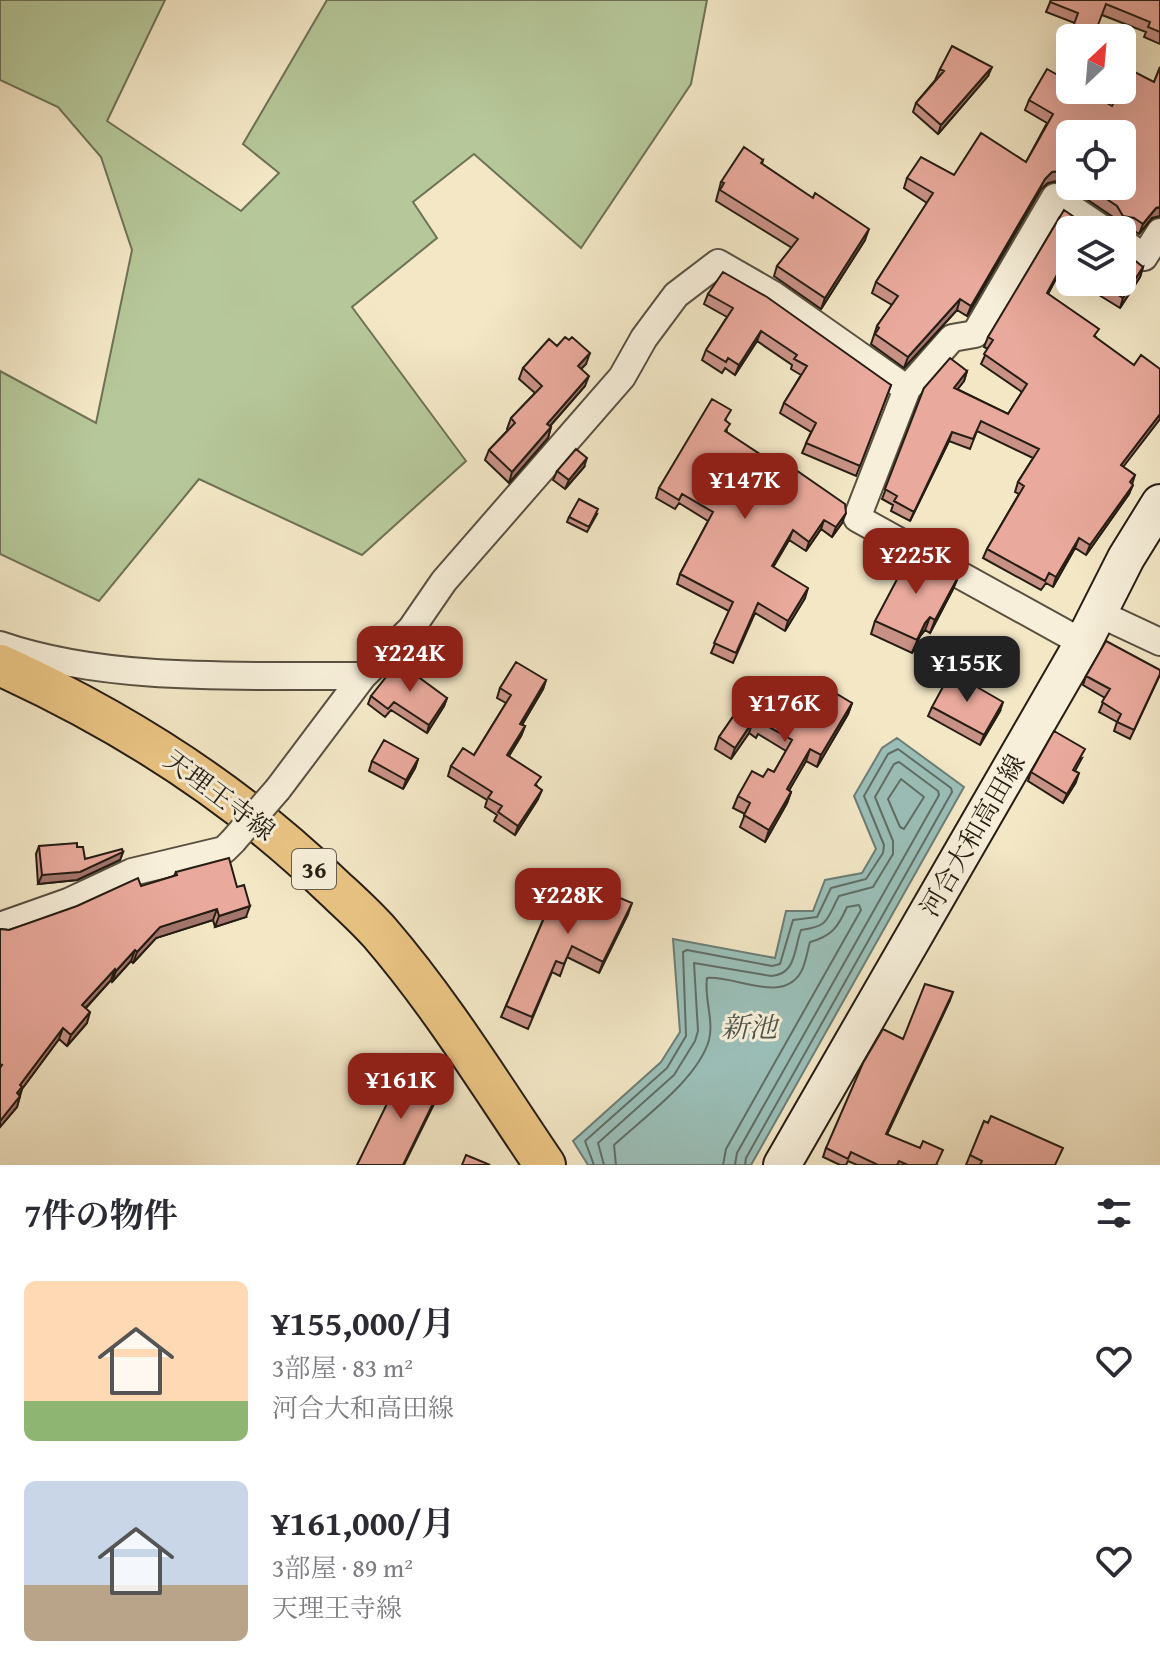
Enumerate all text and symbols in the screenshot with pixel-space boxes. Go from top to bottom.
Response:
north arrow [1056,24,1136,104]
map controls [1056,24,1136,296]
button: locate [1056,120,1136,200]
button: layers [1056,216,1136,296]
pin: ¥147K [689,453,801,521]
text: ¥147K [710,459,780,498]
pin: ¥225K [860,528,972,596]
text: ¥225K [881,534,951,573]
pin: ¥224K [354,626,466,694]
text: ¥224K [375,632,445,671]
pin: ¥155K [911,636,1023,704]
text: ¥155K [932,642,1002,681]
pin: ¥176K [729,676,841,744]
text: ¥176K [750,682,820,721]
street label: 天理王寺線 [156,740,284,850]
street label: 河合大和高田線 [910,746,1034,924]
road number: 36 [292,849,336,889]
pin: ¥228K [512,868,624,936]
text: ¥228K [533,874,603,913]
water label: 新池 [721,1006,780,1047]
pin: ¥161K [345,1053,457,1121]
text: ¥161K [366,1059,436,1098]
text: 7件の物件 [24,1190,178,1239]
icon: filters [1092,1191,1136,1235]
text: ¥155,000/月 [272,1298,455,1347]
icon: home [88,1313,184,1409]
icon: heart [1092,1339,1136,1383]
text: 3部屋 · 83 m² [272,1348,413,1387]
text: 河合大和高田線 [272,1388,454,1427]
text: ¥161,000/月 [272,1498,455,1547]
icon: home [88,1513,184,1609]
icon: heart [1092,1539,1136,1583]
text: 3部屋 · 89 m² [272,1548,413,1587]
text: 天理王寺線 [272,1588,402,1627]

